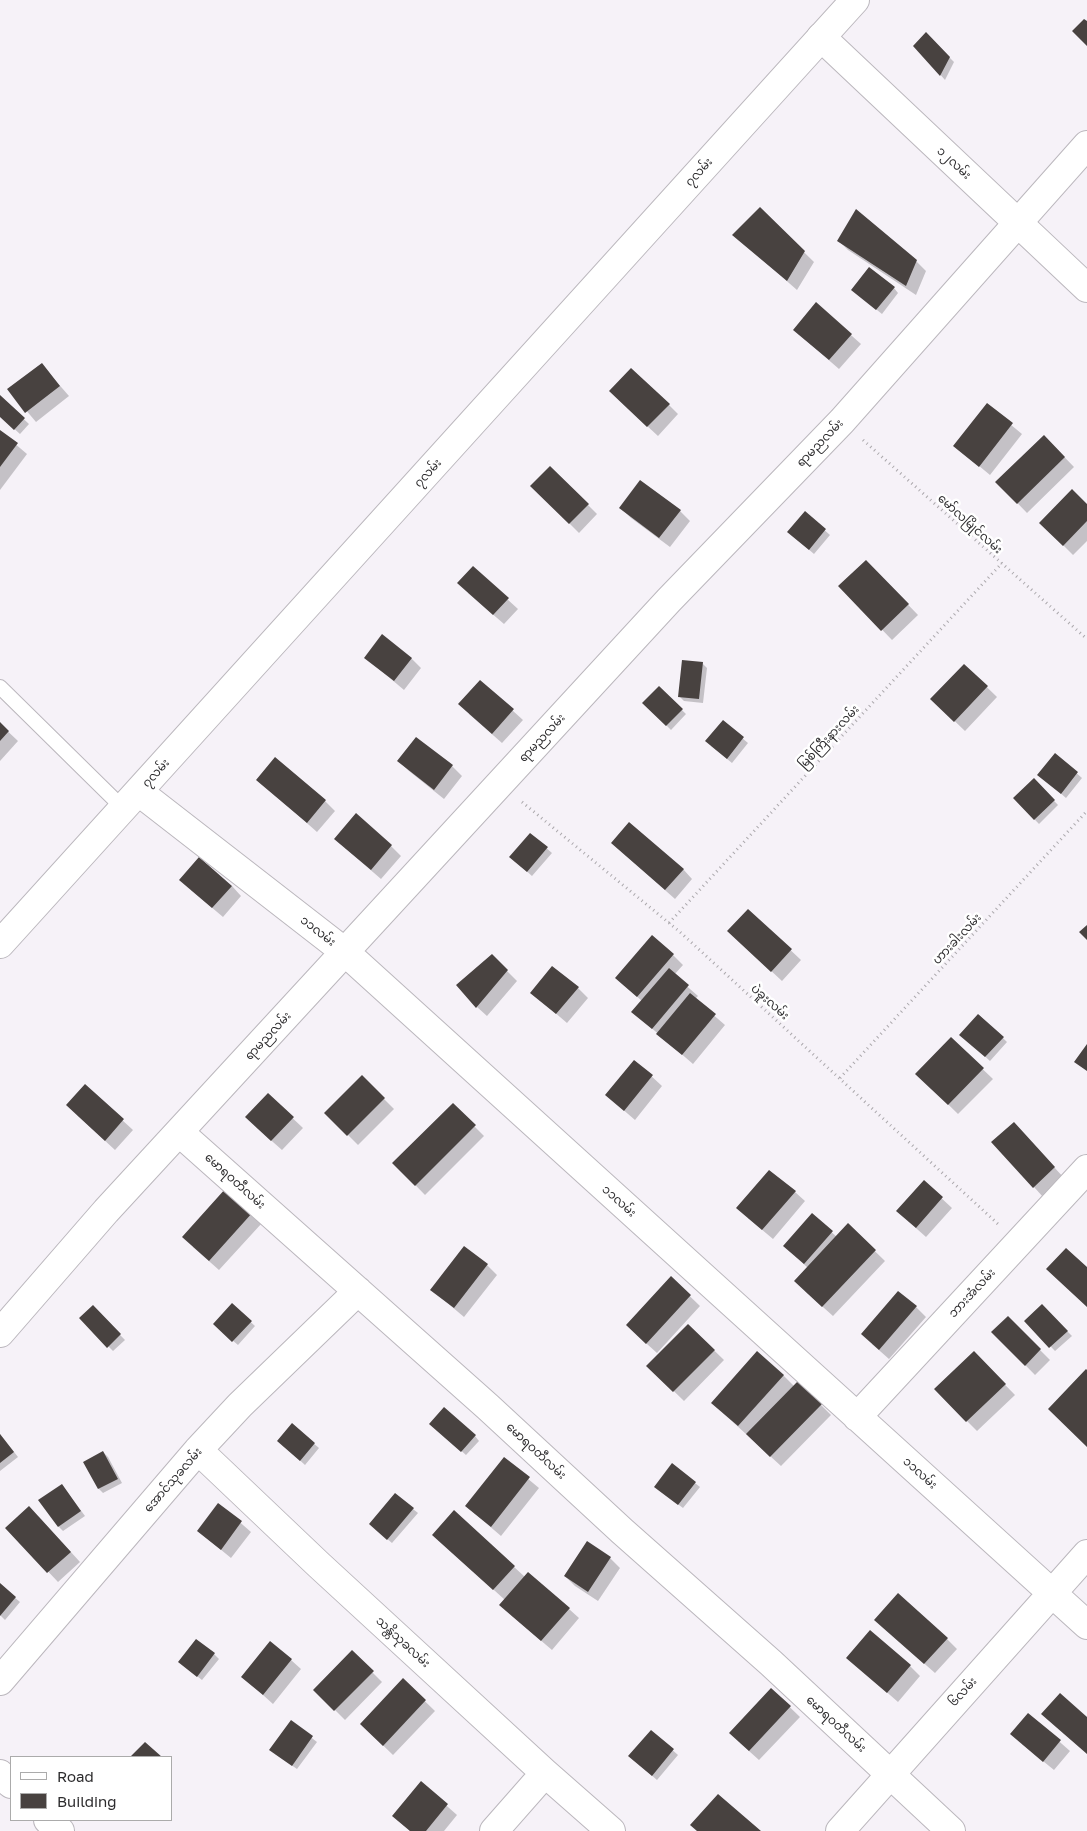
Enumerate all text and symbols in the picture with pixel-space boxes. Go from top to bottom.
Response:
street label: ၁၂လမ်း [934,144,974,182]
street label: ၇လမ်း [682,155,716,189]
street label: ရာမညလမ်း [794,416,846,470]
street label: ၇လမ်း [411,456,445,490]
street label: မော်လမြိုင်လမ်း [935,491,1005,557]
street label: မြစ်ကြီးနားလမ်း [796,702,862,772]
street label: ရာမညလမ်း [516,711,568,765]
street label: ၇လမ်း [139,756,173,790]
street label: ဟားခါးလမ်း [930,911,984,967]
street label: ၁၁လမ်း [298,913,338,949]
street label: ပဲခူးလမ်း [748,981,792,1023]
street label: ရာမညလမ်း [242,1009,294,1063]
street label: မောရဝတီလမ်း [202,1150,268,1212]
street label: ၁၁လမ်း [599,1182,639,1220]
street label: ဘားအံလမ်း [946,1266,998,1320]
street label: မောရဝတီလမ်း [503,1420,569,1482]
street label: အောင်သုခလမ်း [141,1445,205,1515]
street label: ၁၁လမ်း [900,1454,940,1492]
street label: သန္တိသုခလမ်း [373,1613,433,1671]
street label: ၆လမ်း [946,1674,980,1710]
street label: မောရဝတီလမ်း [803,1693,869,1755]
legend [10,1756,172,1821]
text: Road [57,1767,94,1785]
text: Building [57,1792,117,1810]

